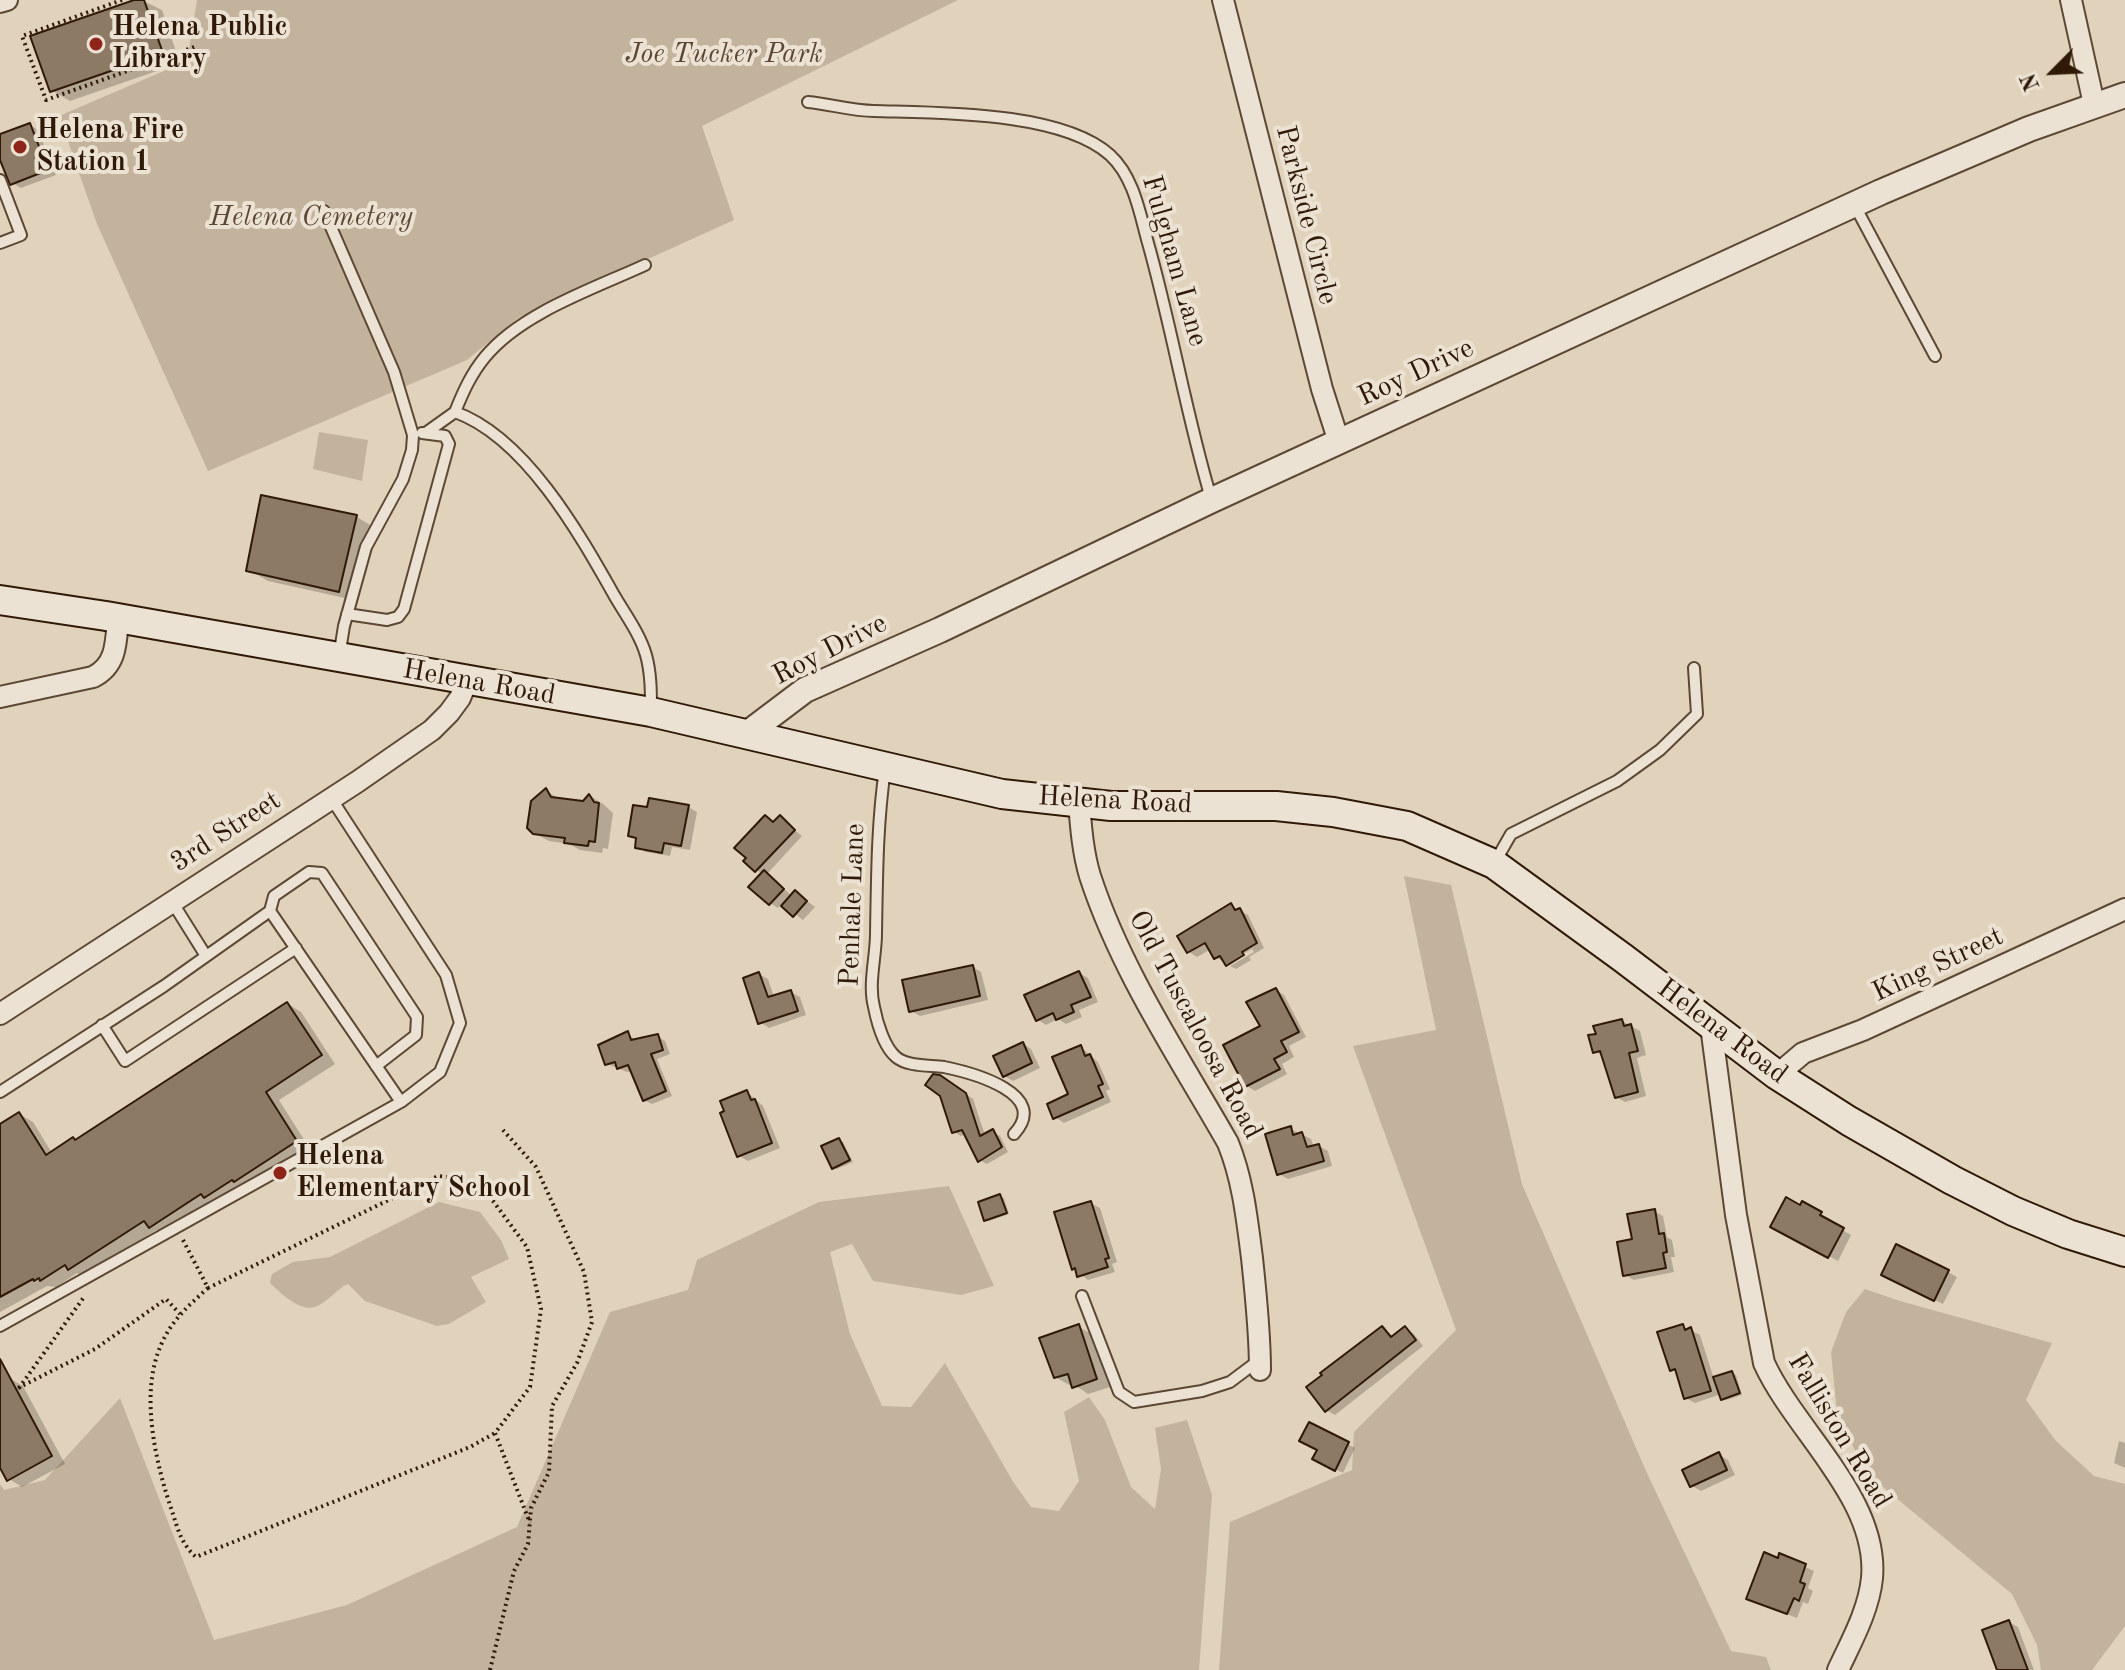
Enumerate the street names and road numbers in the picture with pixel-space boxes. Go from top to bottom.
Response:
street label: Parkside Circle [1268,122,1344,308]
street label: Fulgham Lane [1134,172,1214,350]
street label: Roy Drive [1353,332,1479,414]
street label: Roy Drive [767,607,893,693]
street label: Helena Road [400,653,558,713]
street label: Helena Road [1037,780,1193,822]
street label: 3rd Street [165,784,287,880]
street label: Penhale Lane [833,823,873,987]
street label: Old Tuscaloosa Road [1120,905,1270,1145]
street label: King Street [1867,920,2009,1010]
street label: Helena Road [1650,972,1794,1092]
street label: Falliston Road [1780,1347,1898,1515]

